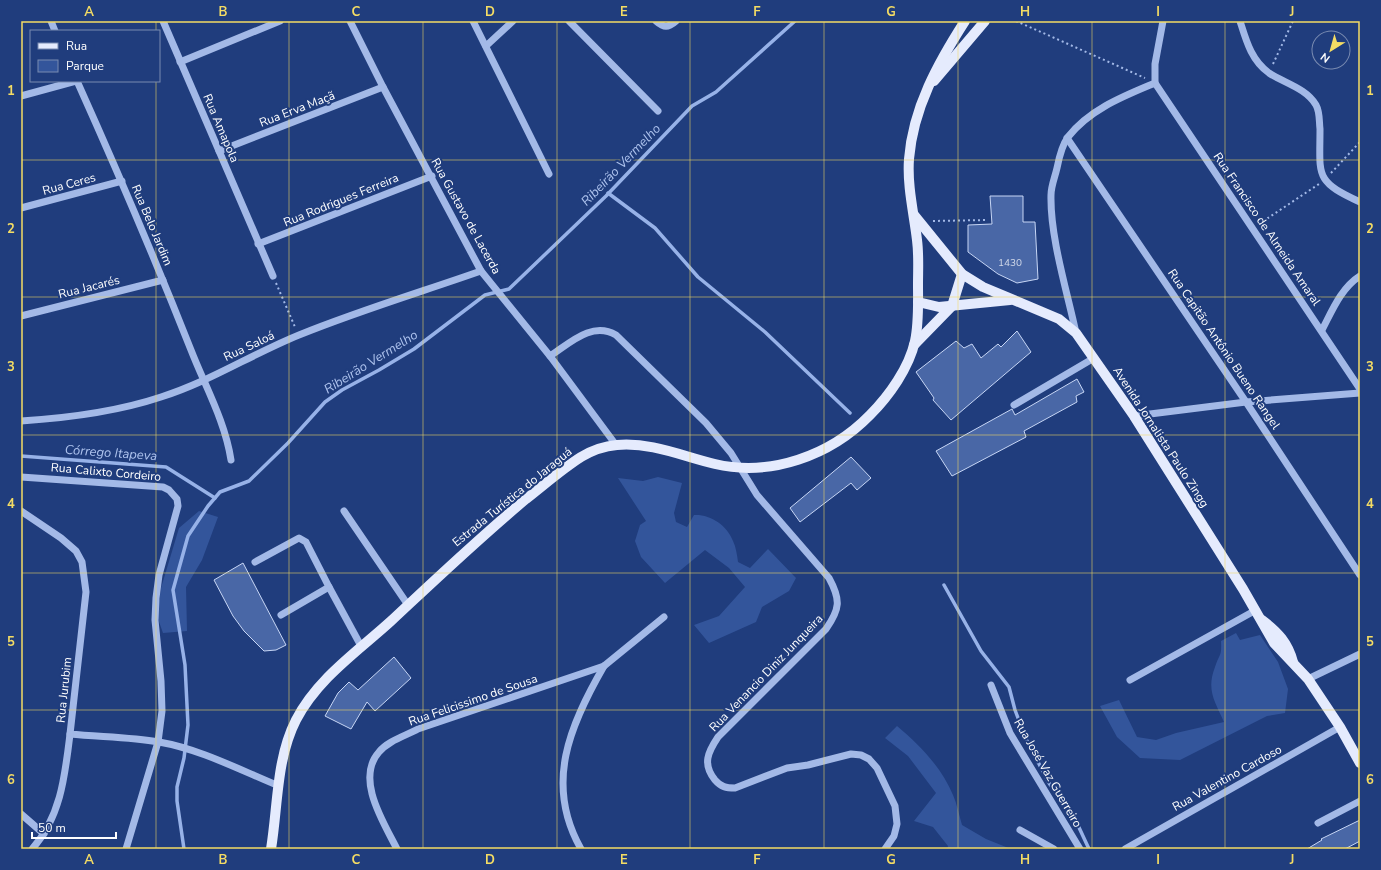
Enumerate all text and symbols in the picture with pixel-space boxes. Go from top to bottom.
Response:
text: A [84,3,94,21]
text: B [219,3,228,21]
text: C [352,3,361,21]
text: D [485,3,495,21]
text: E [620,3,628,21]
text: F [753,3,761,21]
text: G [886,3,896,21]
text: H [1020,3,1030,21]
text: I [1156,3,1160,21]
text: J [1289,3,1294,21]
legend [30,30,160,82]
north arrow [1311,30,1351,70]
text: Rua [66,38,87,54]
text: N [1317,49,1333,66]
text: Parque [66,58,104,74]
text: 1 [7,82,15,100]
text: 1 [1366,82,1374,100]
street label: Rua Erva Maçã [257,87,337,131]
street label: Rua Amapola [199,91,243,165]
water label: Ribeirão Vermelho [577,120,665,210]
street label: Rua Francisco de Almeida Amaral [1210,149,1325,309]
street label: Rua Gustavo de Lacerda [427,155,505,277]
street label: Rua Ceres [41,169,98,199]
street label: Rua Rodrigues Ferreira [281,170,401,230]
street label: Rua Belo Jardim [128,182,176,268]
text: 2 [7,220,15,238]
text: 2 [1366,220,1374,238]
house number: 1430 [998,256,1022,270]
street label: Rua Capitão Antônio Bueno Rangel [1164,266,1284,433]
street label: Rua Jacarés [57,272,122,302]
water label: Ribeirão Vermelho [321,326,421,398]
street label: Rua Saloá [221,327,277,365]
text: 3 [7,358,15,376]
text: 3 [1366,358,1374,376]
street label: Avenida Jornalista Paulo Zingg [1109,363,1213,511]
water label: Córrego Itapeva [64,441,158,465]
street label: Estrada Turística do Jaraguá [449,444,575,550]
street label: Rua Calixto Cordeiro [50,459,162,485]
text: 4 [7,495,15,513]
text: 4 [1366,495,1374,513]
street label: Rua Venancio Diniz Junqueira [706,611,826,735]
text: 5 [7,633,15,651]
text: 5 [1366,633,1374,651]
street label: Rua Jurubim [53,656,75,724]
street label: Rua Felicissimo de Sousa [406,670,540,730]
street label: Rua José Vaz Guerreiro [1010,716,1086,831]
street label: Rua Valentino Cardoso [1169,741,1285,815]
text: 6 [7,771,15,789]
text: 6 [1366,771,1374,789]
scale bar [32,814,116,840]
text: 50 m [38,820,66,836]
text: A [84,851,94,869]
text: B [219,851,228,869]
text: C [352,851,361,869]
text: D [485,851,495,869]
text: E [620,851,628,869]
text: F [753,851,761,869]
text: G [886,851,896,869]
text: H [1020,851,1030,869]
text: I [1156,851,1160,869]
text: J [1289,851,1294,869]

